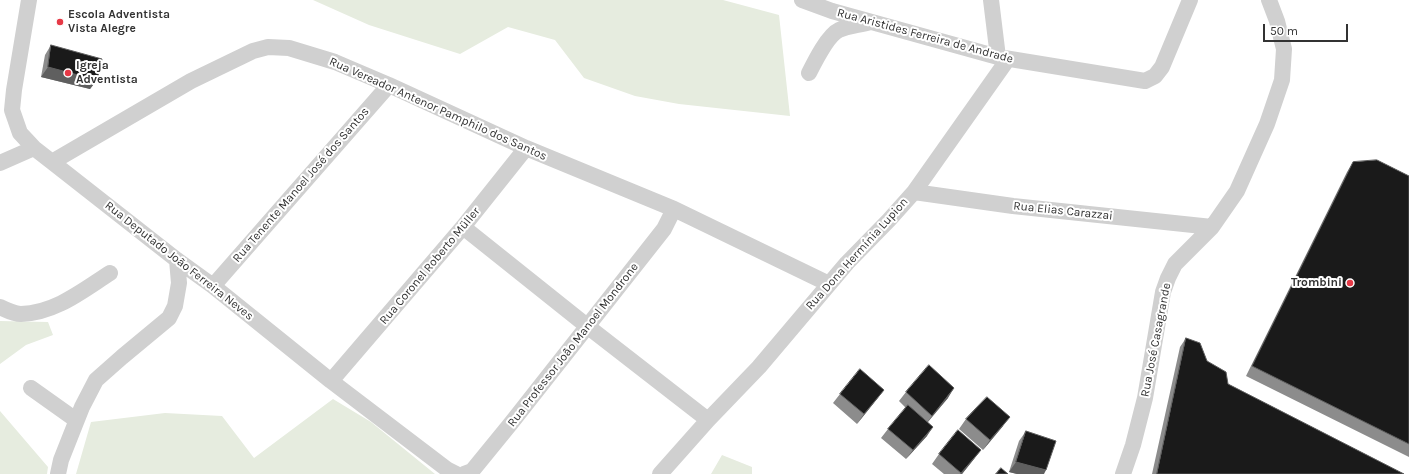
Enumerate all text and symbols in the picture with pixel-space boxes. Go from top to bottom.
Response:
street label: Rua Aristides Ferreira de Andrade [835,6,1015,66]
place label: Escola Adventista Vista Alegre [68,8,170,36]
scale bar [1265,16,1350,42]
marker: Escola Adventista Vista Alegre [55,17,65,27]
text: 50 m [1270,24,1298,38]
street label: Rua Vereador Antenor Pamphilo dos Santos [327,54,549,164]
place label: Igreja Adventista [76,59,138,87]
marker: Igreja Adventista [63,68,73,78]
street label: Rua Tenente Manoel José dos Santos [230,105,372,265]
street label: Rua Dona Hermínia Lupion [803,195,911,313]
street label: Rua Deputado João Ferreira Neves [102,198,256,324]
street label: Rua Elias Carazzai [1013,199,1113,223]
street label: Rua Coronel Roberto Müller [377,204,483,328]
street label: Rua Professor João Manoel Mondrone [505,260,641,430]
place label: Trombini [1291,276,1342,290]
marker: Trombini [1345,278,1355,288]
street label: Rua José Casagrande [1138,282,1174,398]

